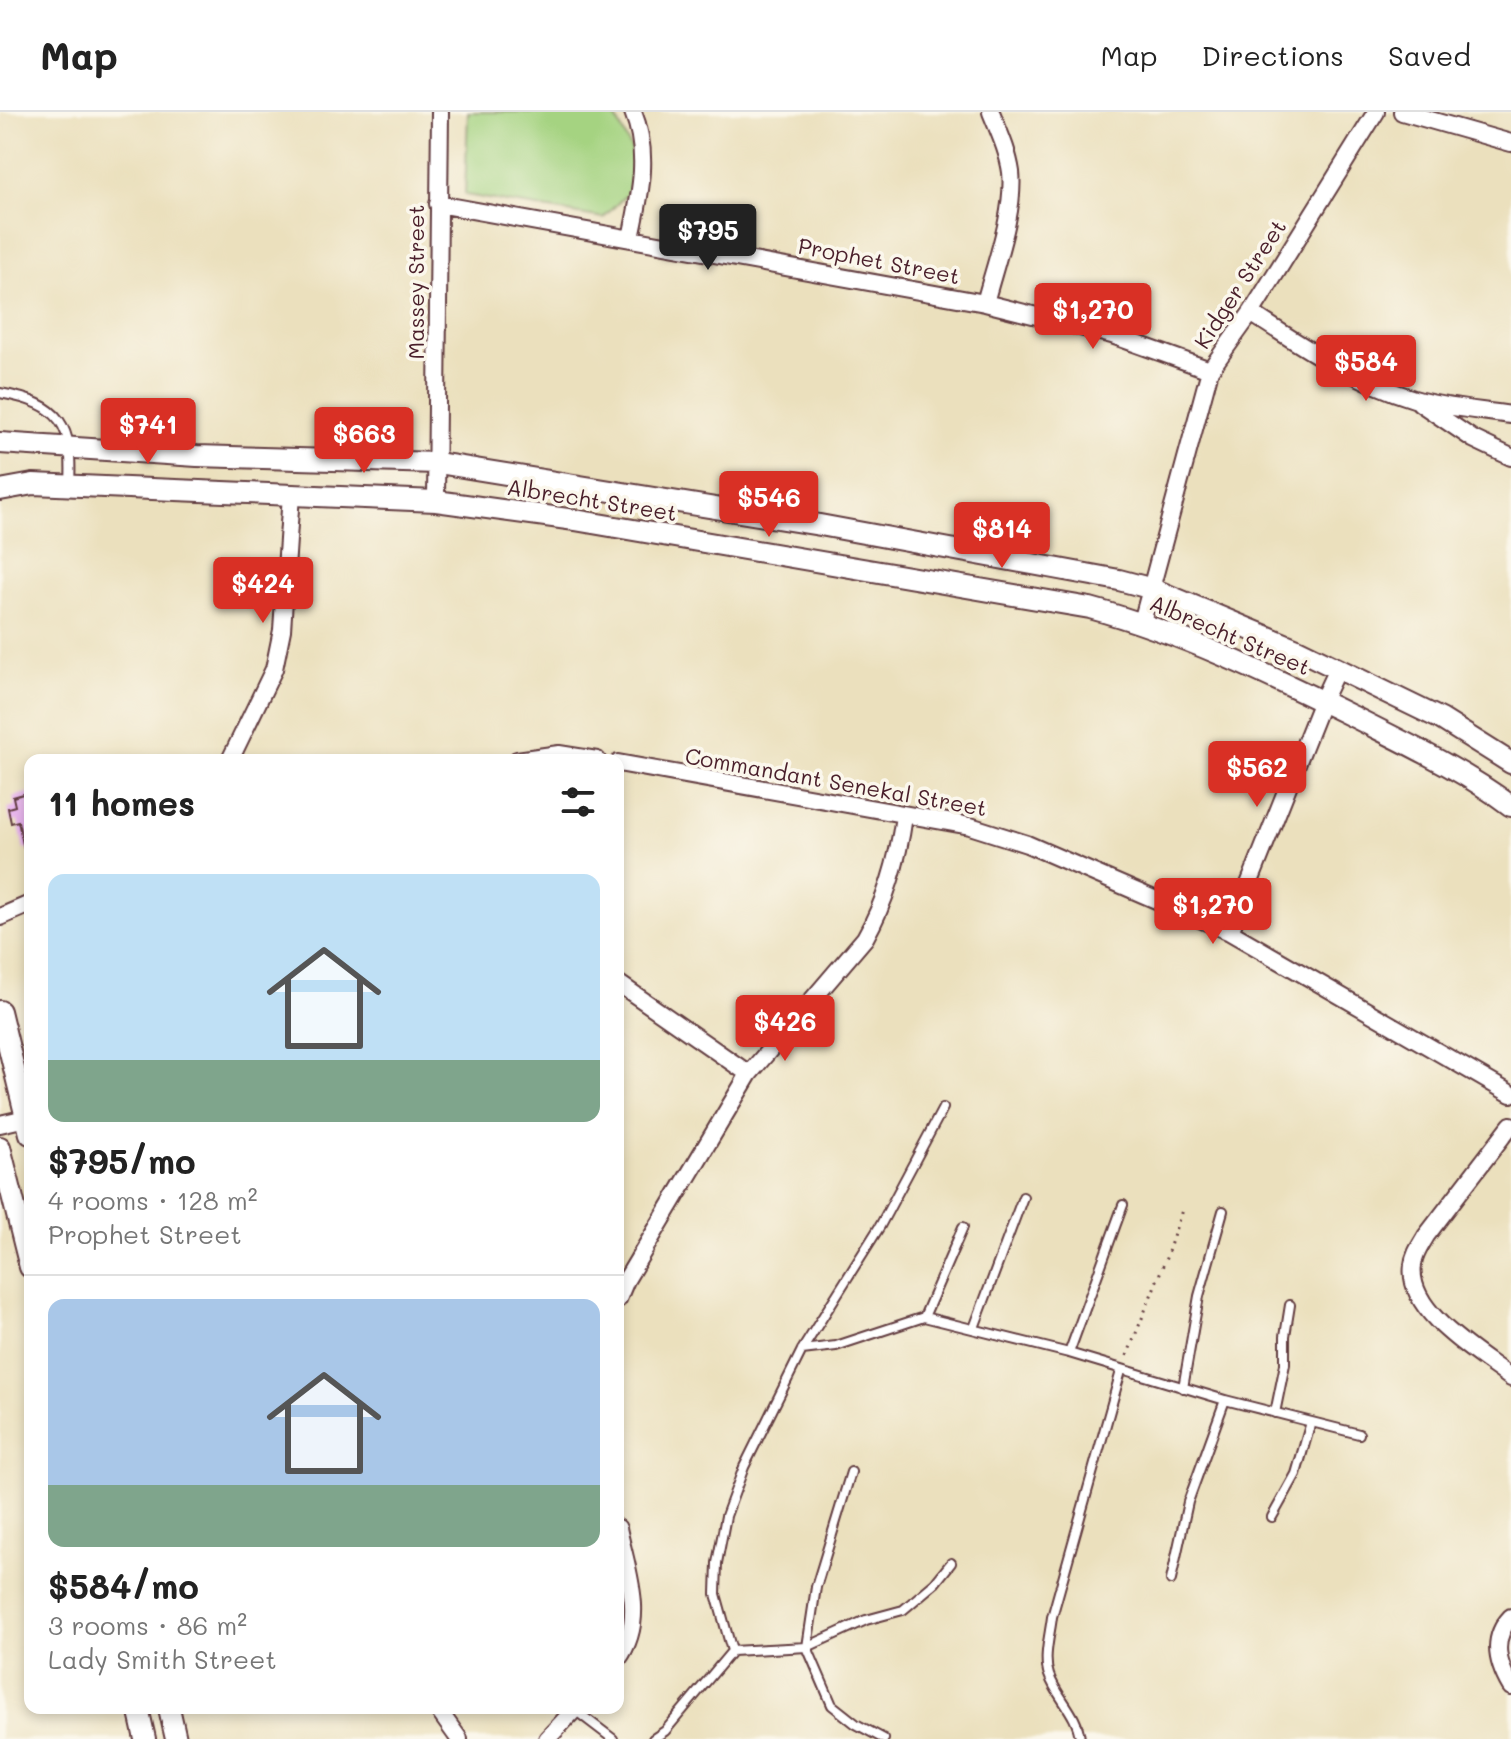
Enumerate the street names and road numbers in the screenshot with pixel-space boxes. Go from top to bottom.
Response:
street label: Massey Street [401,205,430,359]
street label: Kidger Street [1187,214,1292,354]
street label: Prophet Street [796,231,962,290]
street label: Albrecht Street [505,472,679,527]
street label: Albrecht Street [1146,588,1315,681]
street label: Commandant Senekal Street [683,741,989,822]

